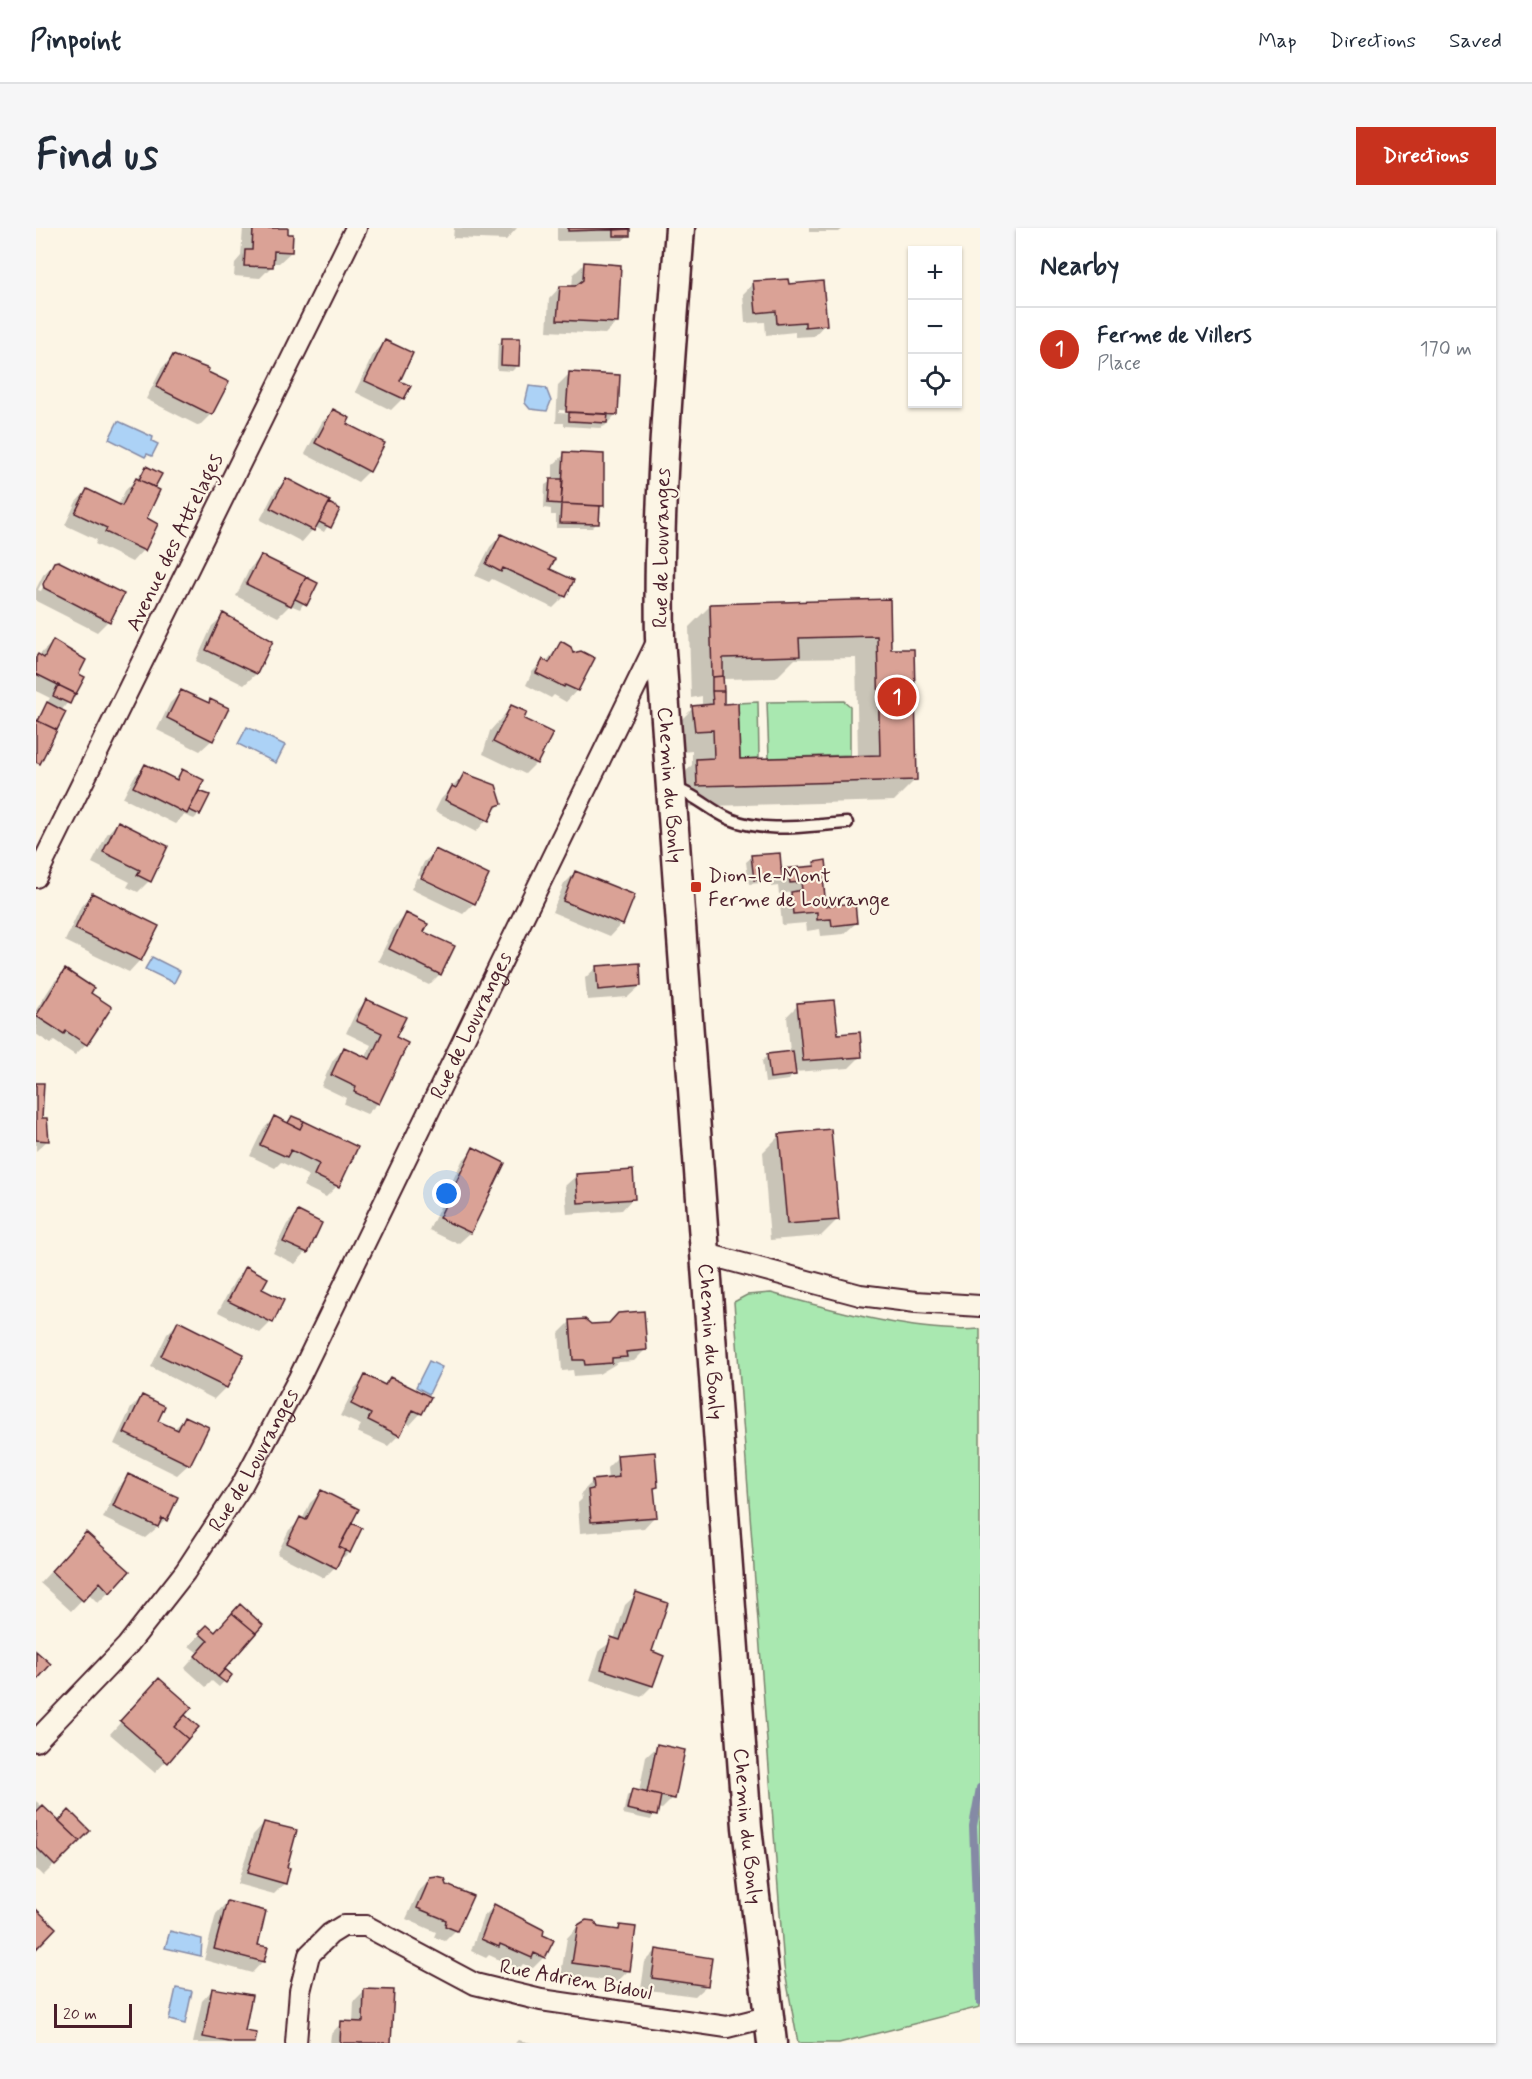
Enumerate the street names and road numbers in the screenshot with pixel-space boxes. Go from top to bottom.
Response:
street label: Avenue des Attelages [120,449,232,637]
street label: Rue de Louvranges [647,468,678,628]
street label: Chemin du Bonly [650,706,689,864]
street label: Rue de Louvranges [424,947,519,1104]
street label: Chemin du Bonly [691,1262,730,1421]
street label: Rue de Louvranges [202,1384,306,1537]
street label: Chemin du Bonly [726,1747,769,1906]
street label: Rue Adrien Bidoul [497,1953,654,2007]

